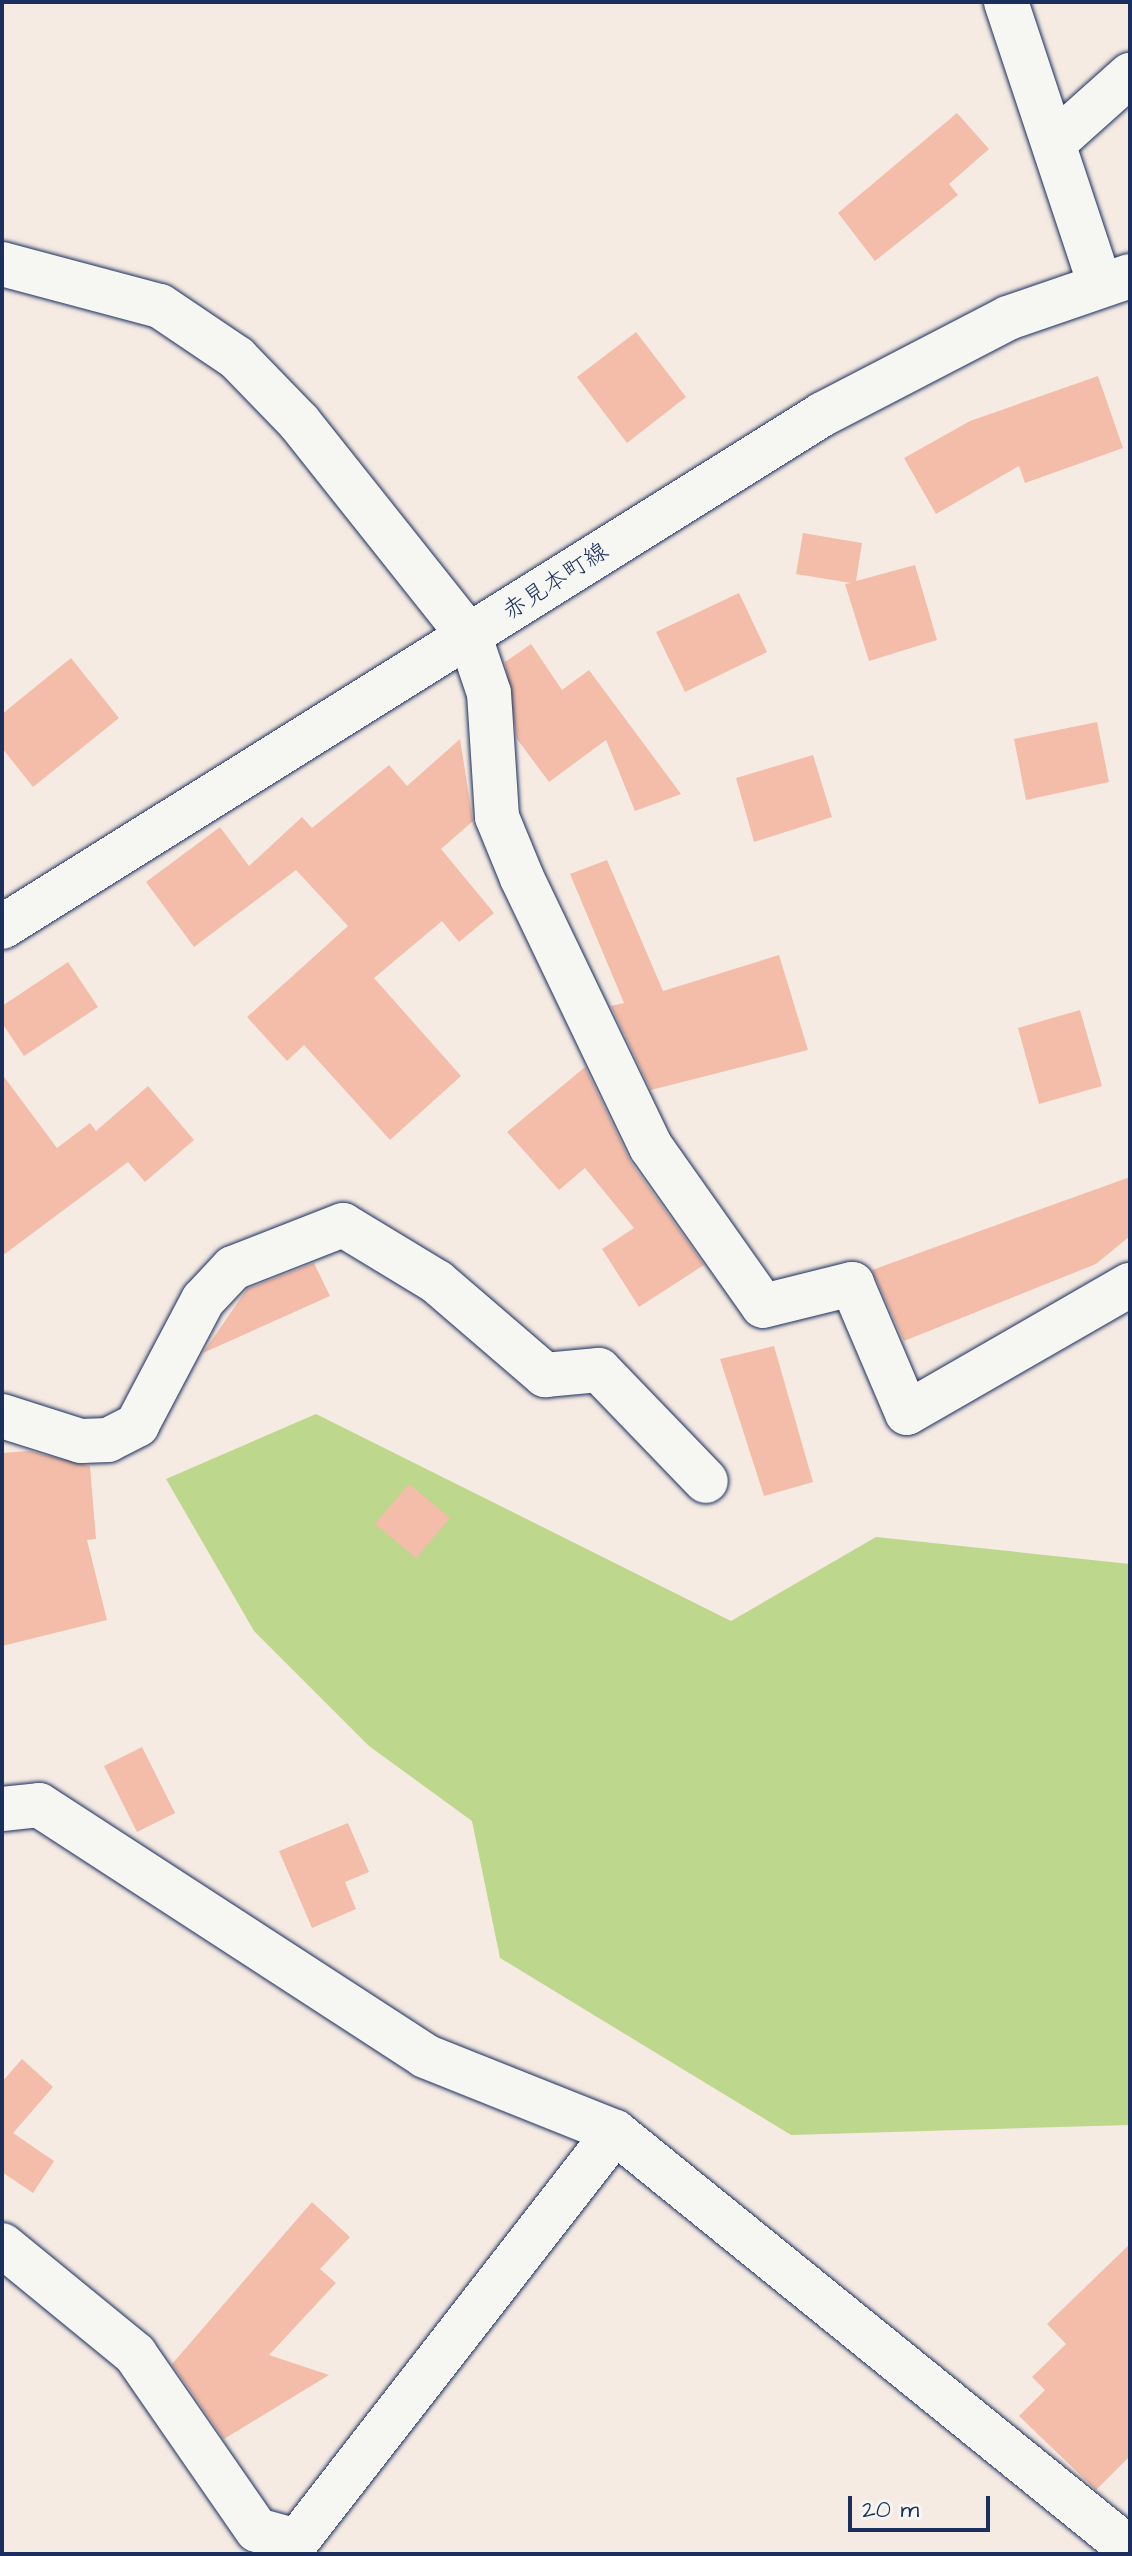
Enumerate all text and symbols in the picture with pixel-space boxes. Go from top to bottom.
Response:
street label: 赤見本町線 [498,537,614,627]
scale bar [852,2480,994,2530]
text: 20 m [862,2493,919,2527]

